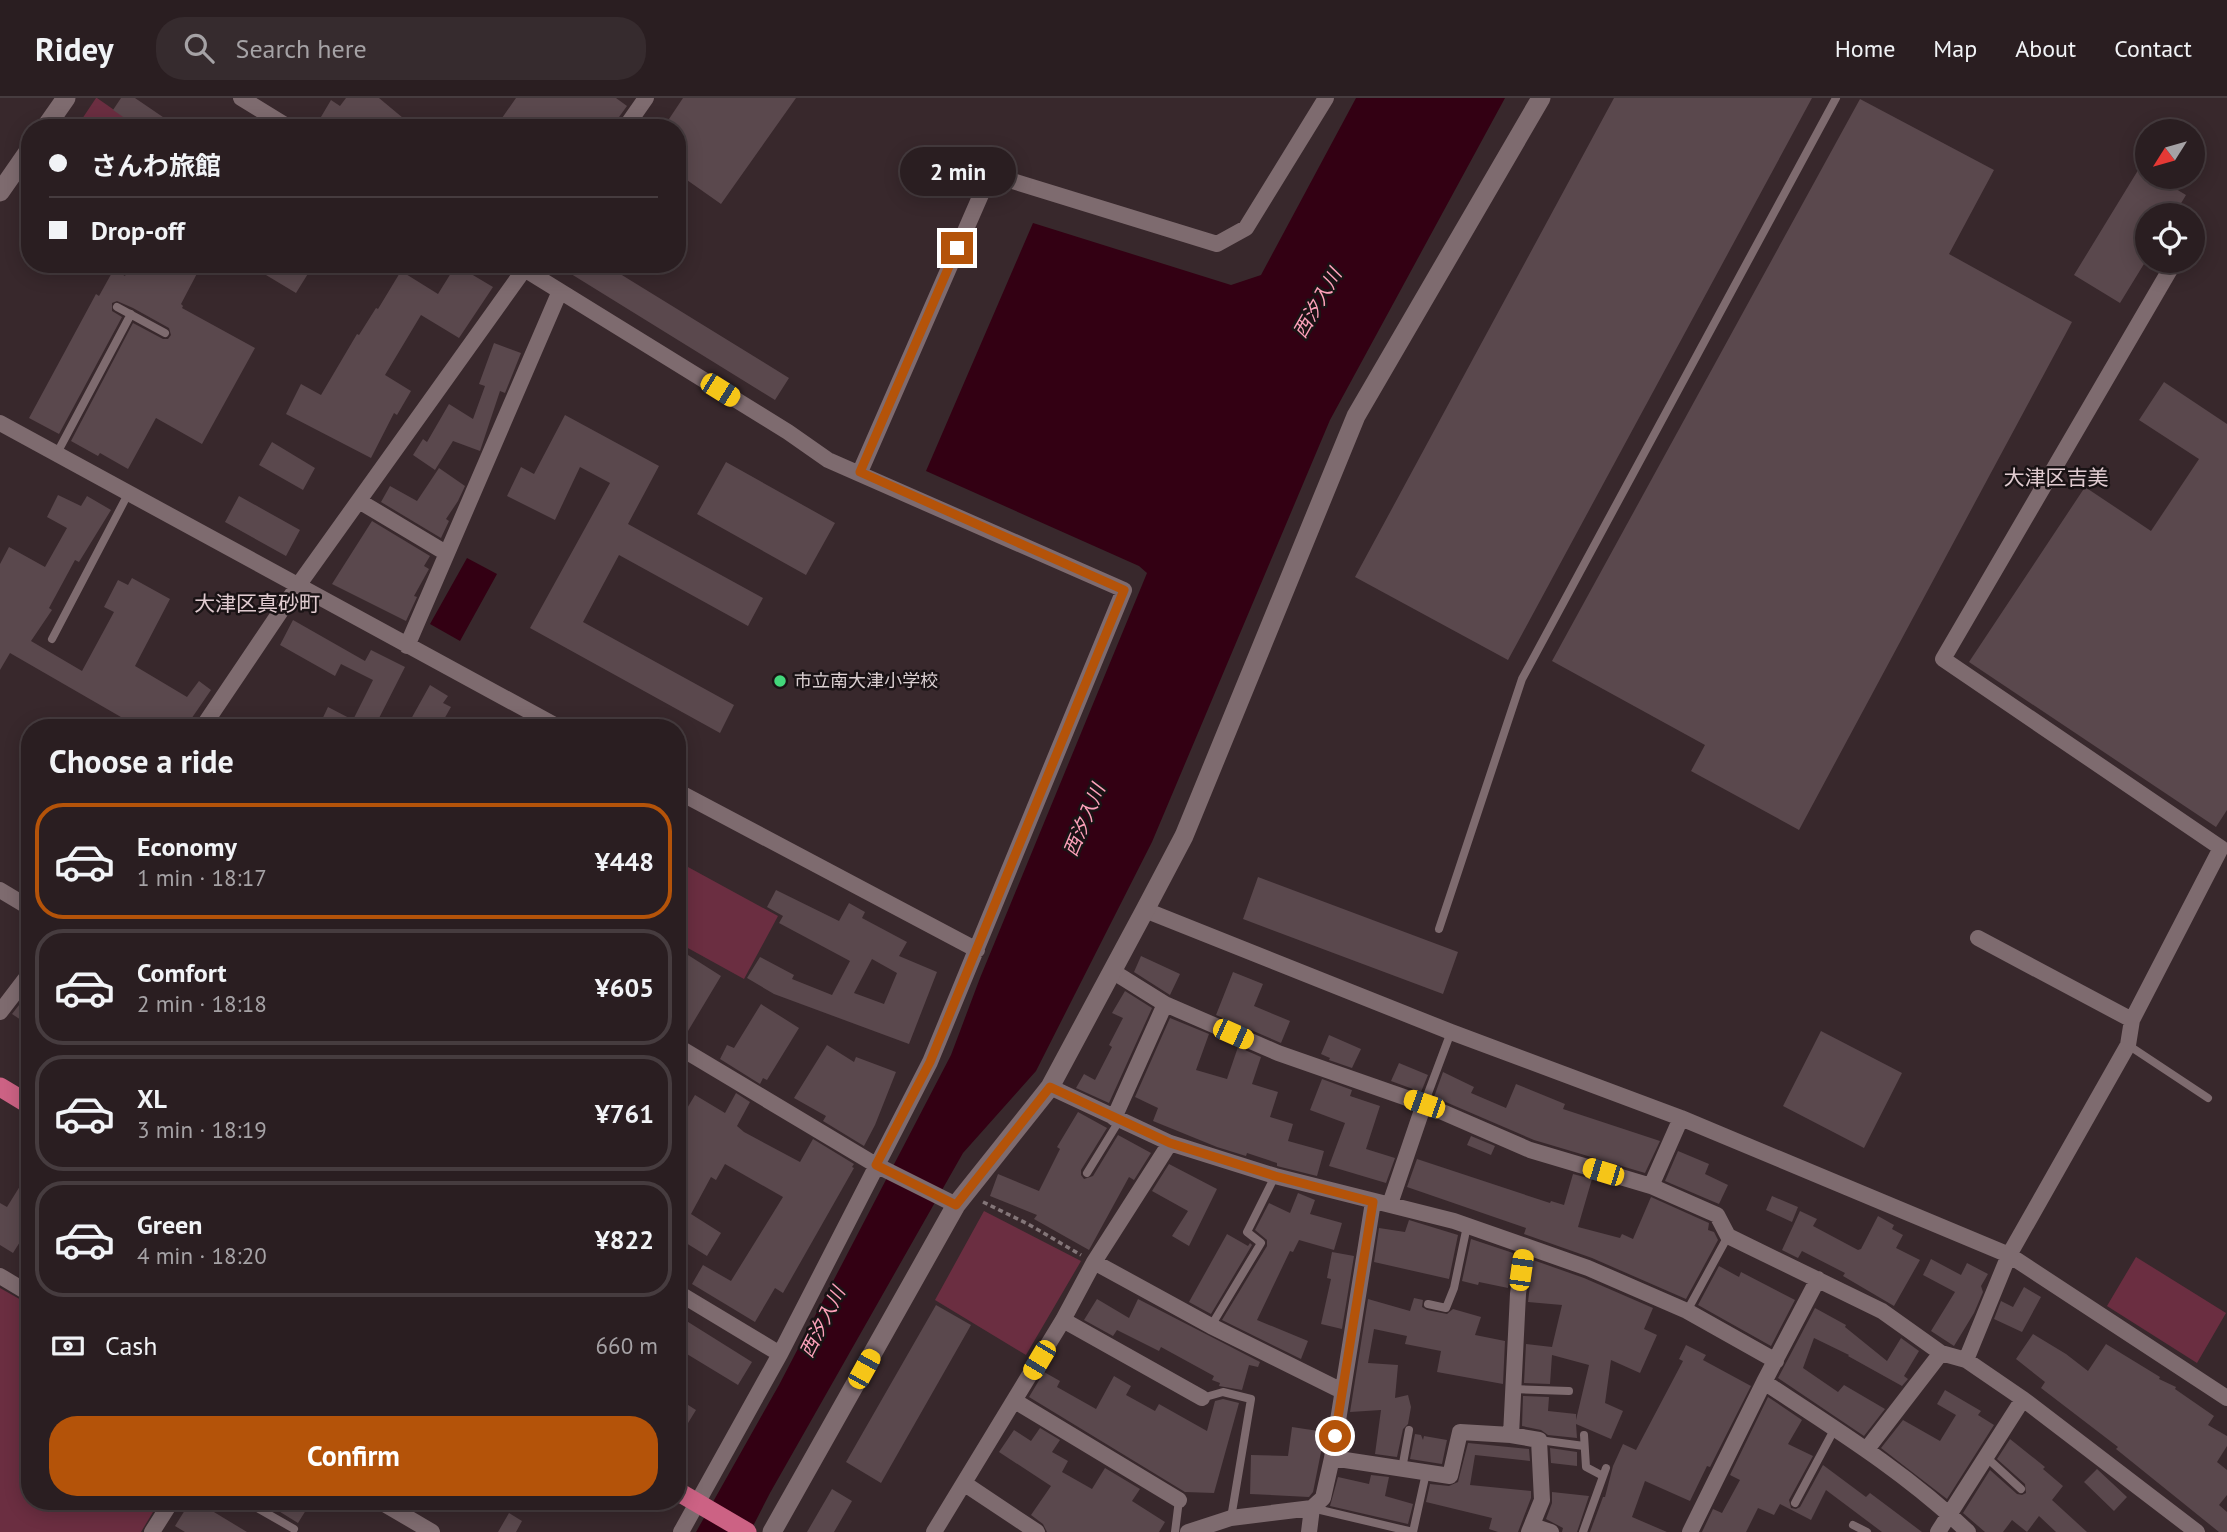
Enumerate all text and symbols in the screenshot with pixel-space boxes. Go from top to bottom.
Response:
search box [156,17,646,80]
text: Ridey [35,27,114,70]
icon: search [180,29,218,67]
text: Search here [236,32,367,65]
text: Home [1835,33,1895,64]
text: Map [1933,33,1977,64]
text: About [2015,33,2076,64]
text: Contact [2114,33,2192,64]
north arrow [2135,119,2205,189]
map controls [2135,119,2205,273]
callout: 2 min [899,146,1015,195]
text: さんわ旅館 [91,149,221,182]
text: 2 min [930,157,986,186]
button: locate [2135,203,2205,273]
text: Drop-off [91,214,185,247]
route end [941,232,973,264]
water label: 西汐入川 [1288,262,1347,342]
car [697,370,744,410]
district label: 大津区吉美 [2004,464,2109,491]
district label: 大津区真砂町 [194,590,320,617]
place label: 市立南大津小学校 [794,669,938,692]
marker: 市立南大津小学校 [772,673,788,689]
text: Choose a ride [49,740,234,782]
water label: 西汐入川 [1058,778,1111,860]
icon: car [53,830,116,893]
text: Economy [137,830,237,863]
text: ¥448 [595,845,654,878]
text: 1 min · 18:17 [137,863,267,892]
icon: car [53,956,116,1019]
text: Comfort [137,956,227,989]
text: ¥605 [595,971,654,1004]
text: 2 min · 18:18 [137,989,267,1018]
car [1210,1016,1257,1052]
icon: car [53,1082,116,1145]
text: XL [137,1082,167,1115]
car [1401,1087,1448,1121]
text: ¥761 [595,1097,654,1130]
text: 3 min · 18:19 [137,1115,267,1144]
car [1580,1156,1627,1188]
icon: car [53,1208,116,1271]
text: Green [137,1208,202,1241]
text: ¥822 [595,1223,654,1256]
text: 4 min · 18:20 [137,1241,267,1270]
car [1508,1248,1535,1292]
water label: 西汐入川 [794,1281,851,1361]
icon: cash [49,1327,87,1365]
text: Cash [105,1329,157,1362]
text: 660 m [596,1331,658,1360]
car [1020,1337,1059,1383]
car [845,1346,884,1392]
button: Confirm [49,1416,658,1496]
route start [1319,1420,1351,1452]

